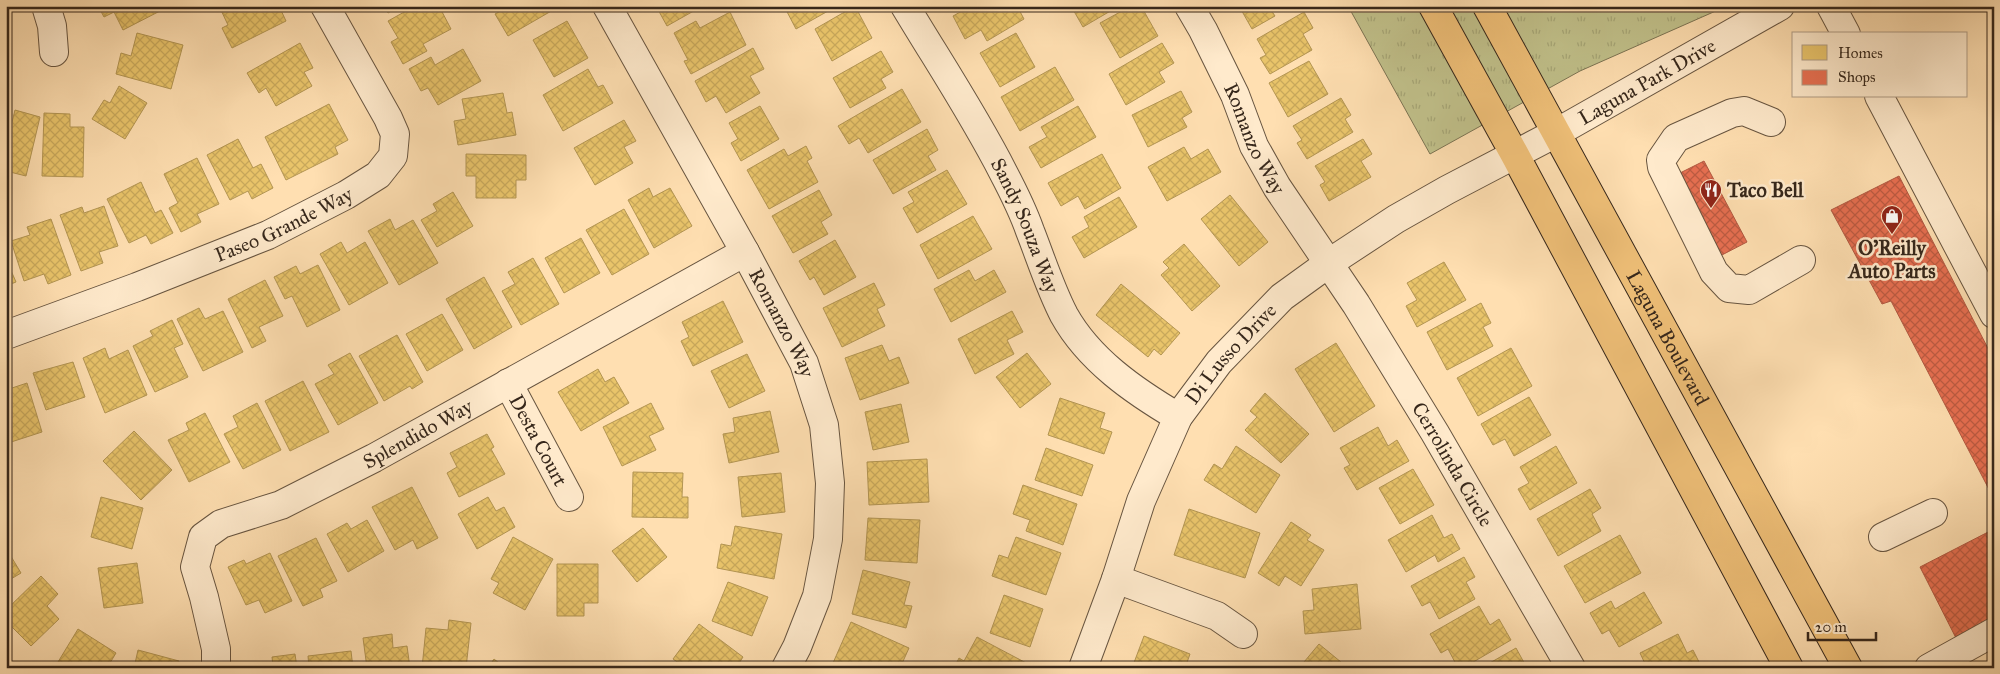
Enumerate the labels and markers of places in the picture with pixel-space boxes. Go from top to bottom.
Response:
restaurant icon: Taco Bell [1699,178,1723,209]
place label: Taco Bell [1726,178,1804,202]
shop icon: O'Reilly Auto Parts [1880,204,1904,235]
place label: O'Reilly Auto Parts [1847,236,1936,283]

